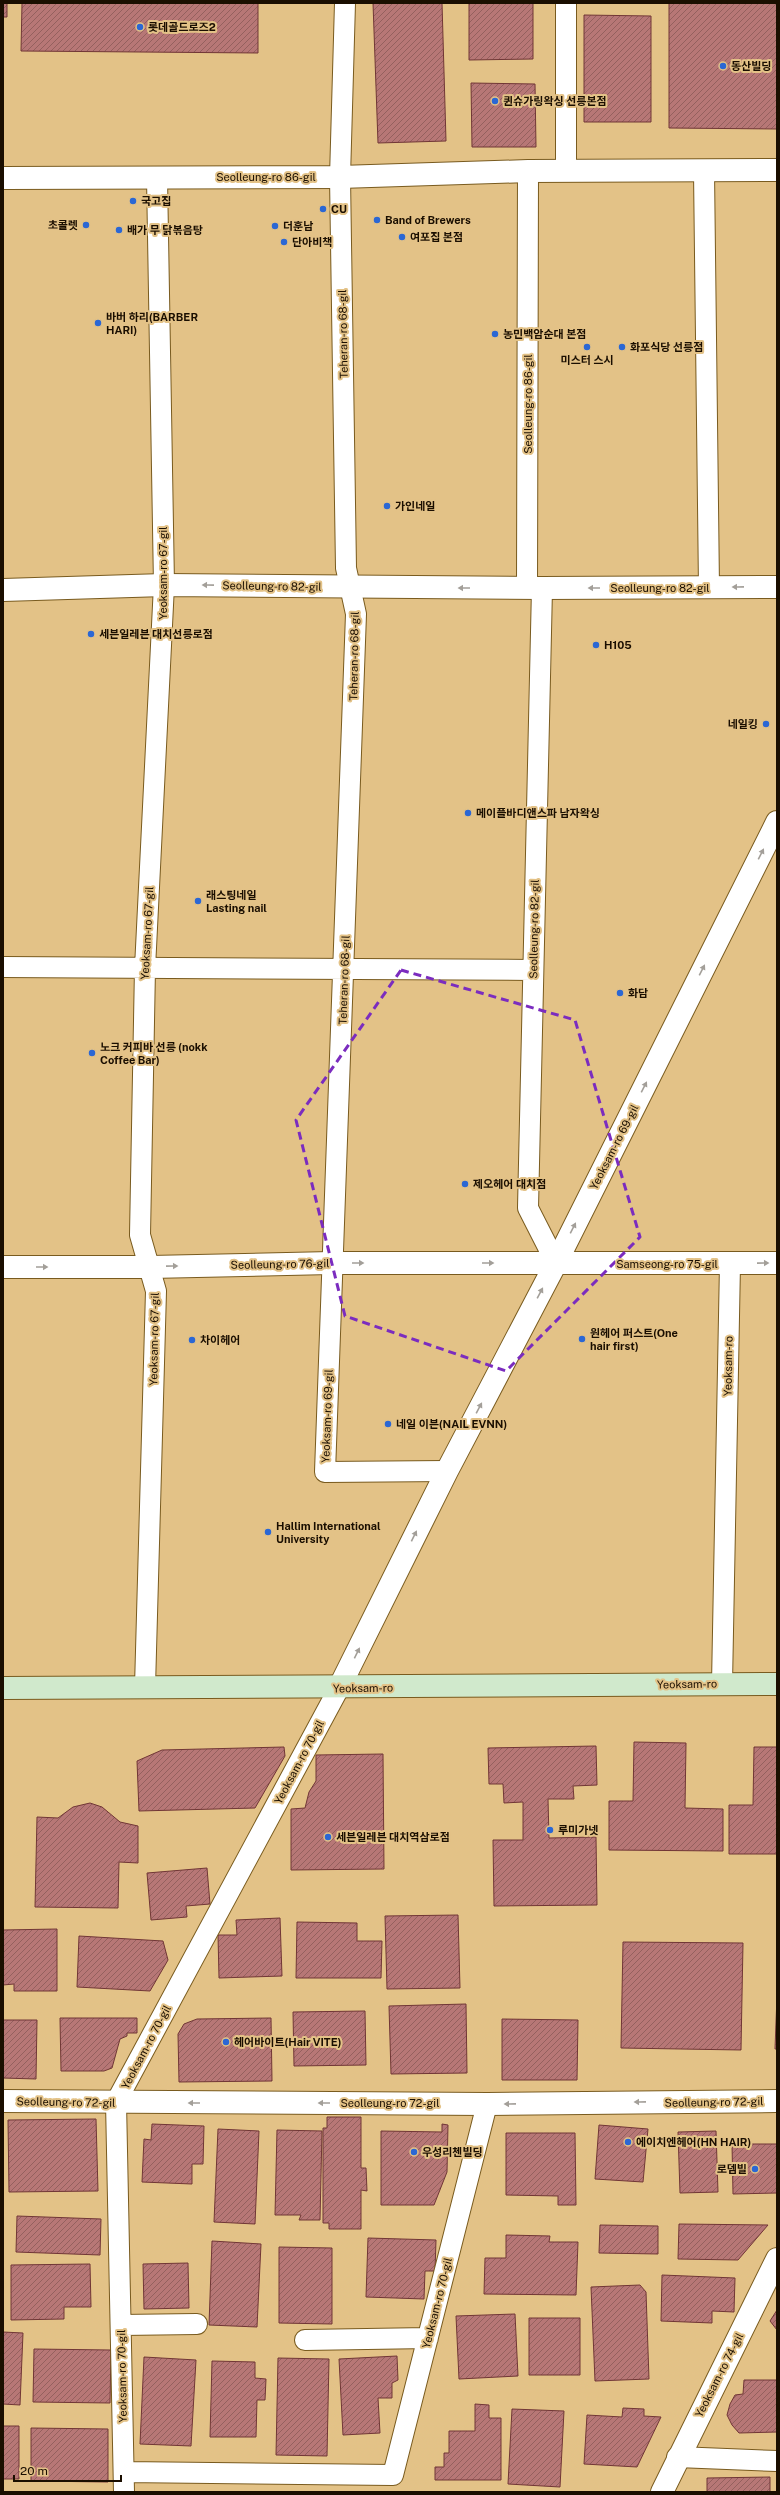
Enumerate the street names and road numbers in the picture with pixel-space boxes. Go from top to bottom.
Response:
street label: Seolleung-ro 86-gil [216,171,316,183]
street label: Teheran-ro 68-gil [336,289,350,379]
street label: Seolleung-ro 86-gil [522,354,534,454]
street label: Yeoksam-ro 67-gil [157,526,169,620]
street label: Seolleung-ro 82-gil [222,579,322,593]
street label: Seolleung-ro 82-gil [610,582,710,594]
street label: Teheran-ro 68-gil [347,611,361,701]
street label: Seolleung-ro 82-gil [527,879,541,979]
street label: Yeoksam-ro 67-gil [139,886,155,980]
street label: Teheran-ro 68-gil [336,935,352,1025]
street label: Yeoksam-ro 69-gil [587,1103,641,1191]
street label: Seolleung-ro 76-gil [230,1257,330,1271]
street label: Samseong-ro 75-gil [616,1258,718,1270]
street label: Yeoksam-ro 67-gil [147,1292,161,1386]
street label: Yeoksam-ro [721,1336,735,1396]
street label: Yeoksam-ro 69-gil [319,1369,335,1463]
street label: Yeoksam-ro [657,1677,717,1691]
street label: Yeoksam-ro [333,1681,393,1695]
street label: Yeoksam-ro 70-gil [272,1718,326,1806]
street label: Yeoksam-ro 70-gil [119,2003,173,2091]
street label: Seolleung-ro 72-gil [16,2095,116,2109]
street label: Seolleung-ro 72-gil [664,2095,764,2109]
street label: Seolleung-ro 72-gil [341,2097,439,2109]
street label: Yeoksam-ro 70-gil [420,2256,454,2350]
street label: Yeoksam-ro 70-gil [115,2329,129,2423]
street label: Yeoksam-ro 74-gil [693,2331,745,2419]

